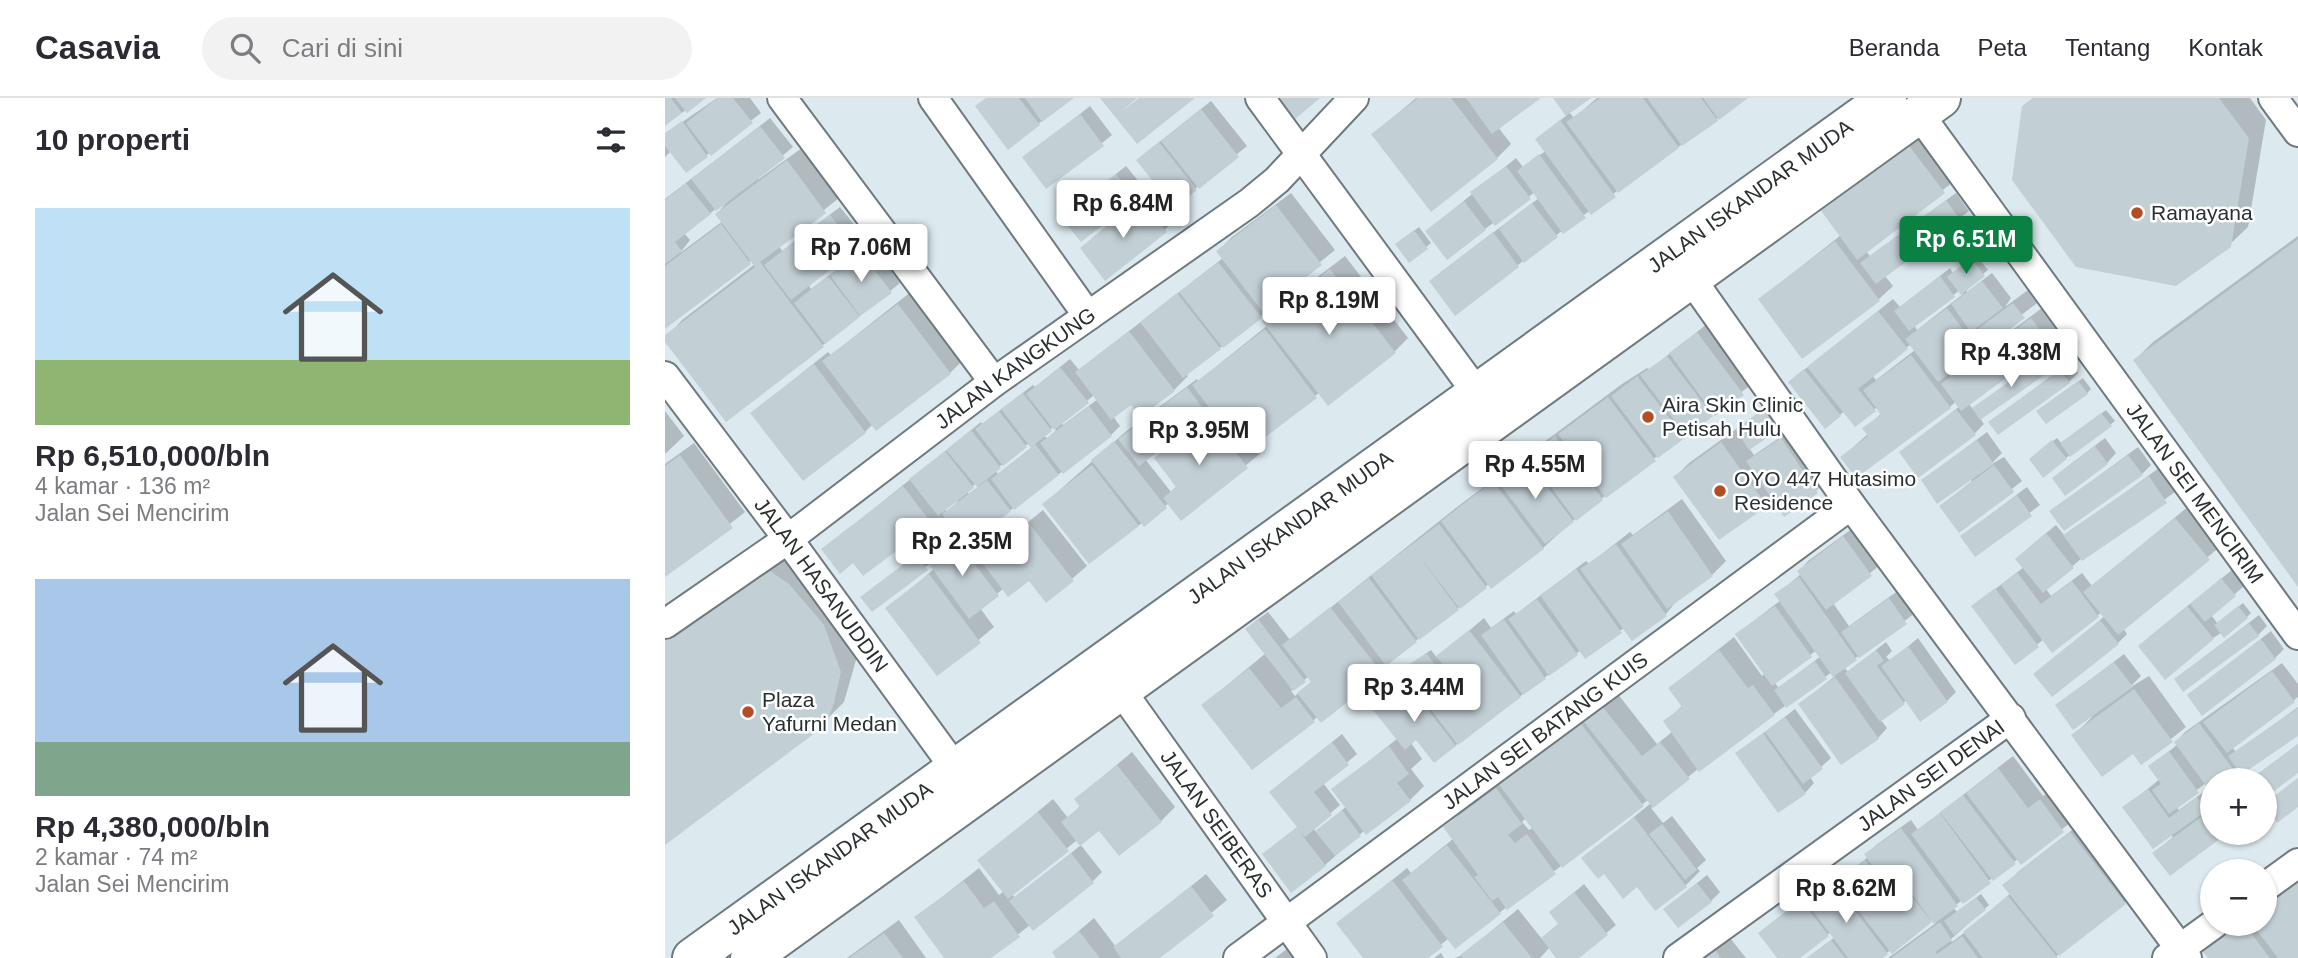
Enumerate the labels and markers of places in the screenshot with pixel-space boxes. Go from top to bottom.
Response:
pin: Rp 6.84M [1051,180,1195,240]
place label: Ramayana [2151,201,2253,224]
marker: Ramayana [2129,205,2145,221]
pin: Rp 6.51M [1894,216,2038,276]
pin: Rp 7.06M [789,225,933,284]
pin: Rp 8.19M [1257,278,1401,337]
pin: Rp 4.38M [1939,330,2083,389]
place label: Aira Skin Clinic Petisah Hulu [1662,393,1803,440]
pin: Rp 3.95M [1127,408,1271,467]
marker: Aira Skin Clinic Petisah Hulu [1640,409,1656,425]
pin: Rp 4.55M [1463,442,1607,501]
place label: OYO 447 Hutasimo Residence [1734,467,1916,514]
marker: OYO 447 Hutasimo Residence [1712,483,1728,499]
pin: Rp 2.35M [890,518,1034,578]
pin: Rp 3.44M [1342,664,1486,724]
place label: Plaza Yafurni Medan [762,688,897,735]
marker: Plaza Yafurni Medan [740,704,756,720]
pin: Rp 8.62M [1774,866,1918,925]

